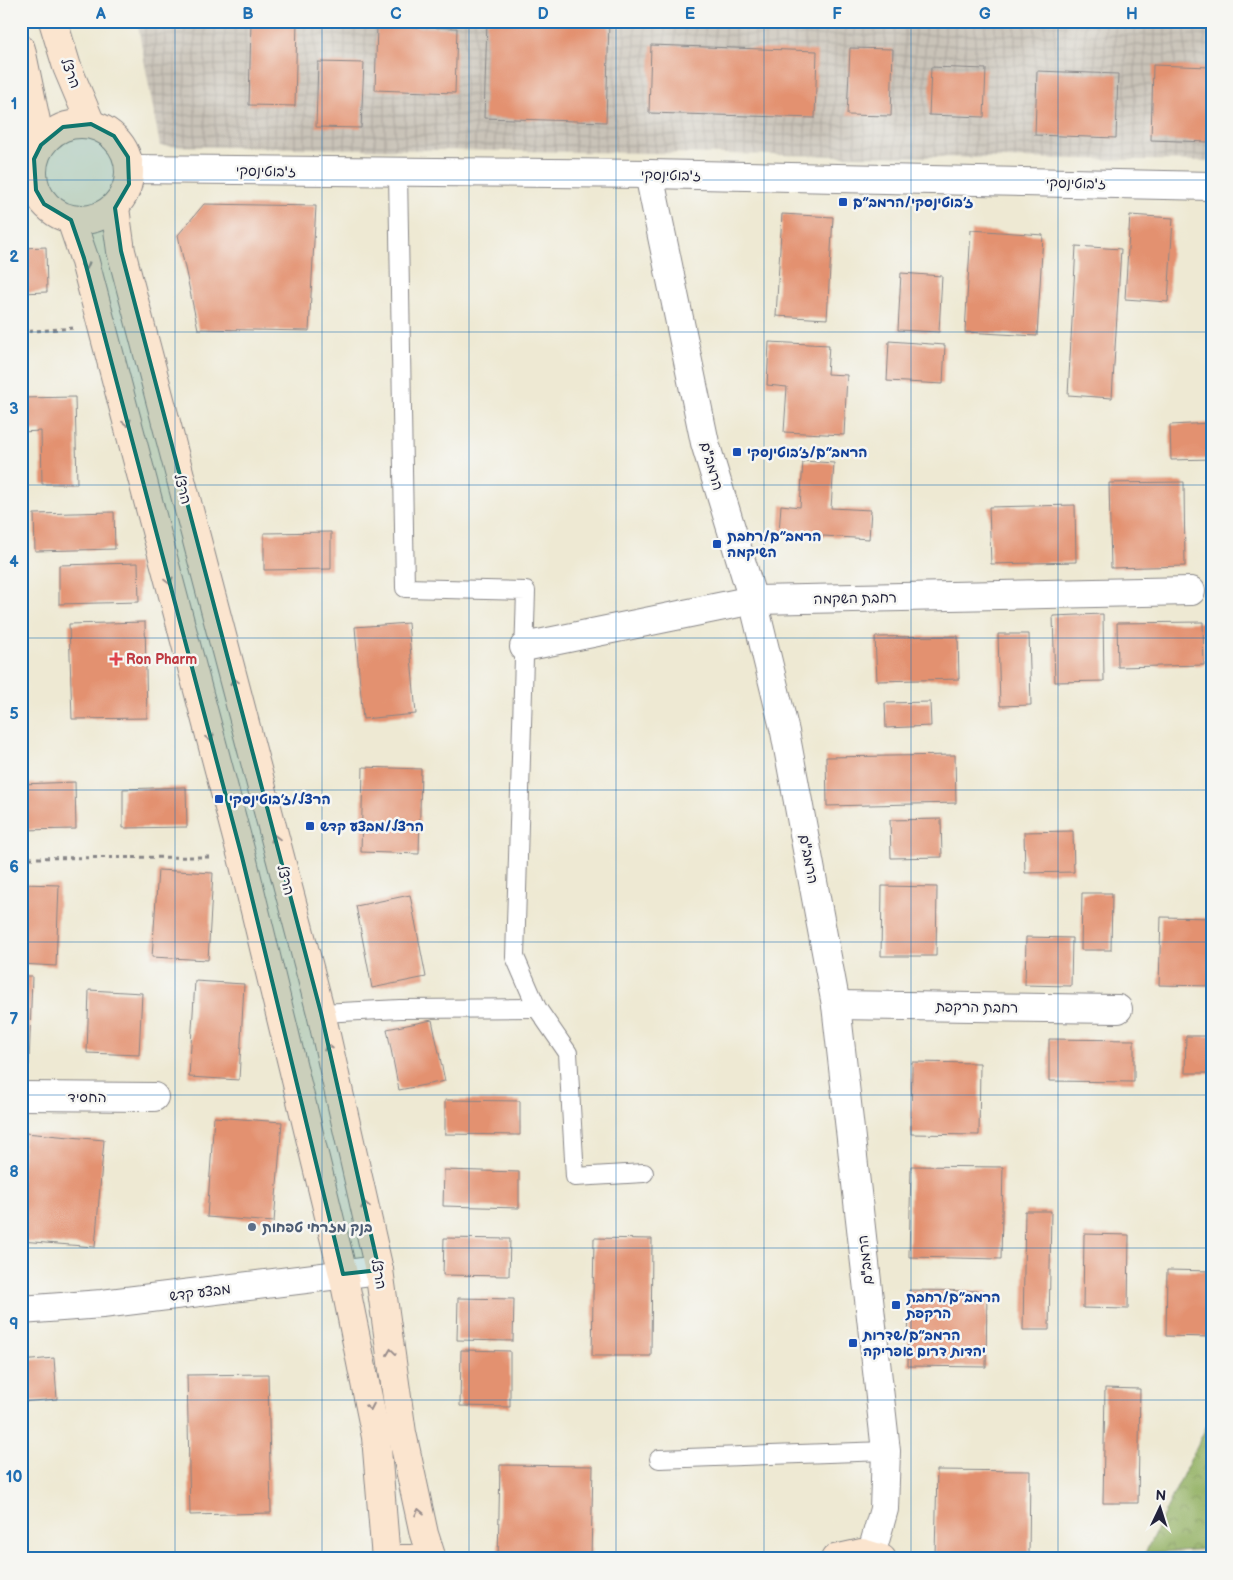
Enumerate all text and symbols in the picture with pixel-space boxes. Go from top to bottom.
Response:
text: A [95,5,106,24]
text: B [242,5,254,24]
text: C [390,5,402,24]
text: D [537,5,549,24]
text: E [685,5,695,24]
text: F [832,5,842,24]
text: G [979,5,991,24]
text: H [1126,5,1138,24]
street label: הרצל [57,56,84,91]
text: 1 [11,95,17,114]
street label: ז'בוטינסקי [236,162,296,181]
street label: ז'בוטינסקי [641,166,701,185]
street label: ז'בוטינסקי [1046,174,1106,193]
place label: ז׳בוטינסקי/הרמב״ם [853,194,974,211]
marker: ז׳בוטינסקי/הרמב״ם [837,196,849,208]
text: 2 [9,248,19,267]
one-way arrow [80,262,91,271]
text: 3 [9,400,19,419]
one-way arrow [122,419,132,427]
street label: הרמב"ם [696,440,727,492]
place label: הרמב״ם/ז׳בוטינסקי [747,444,868,461]
marker: הרמב״ם/ז׳בוטינסקי [731,446,743,458]
street label: הרצל [170,472,195,506]
place label: הרמב״ם/רחבת השיקמה [727,528,822,561]
marker: הרמב״ם/רחבת השיקמה [711,538,723,550]
text: 4 [9,553,19,572]
one-way arrow [163,576,174,585]
street label: רחבת השקמה [813,589,897,608]
place label: Ron Pharm [126,651,197,668]
marker: Ron Pharm [110,653,122,665]
one-way arrow [229,677,240,686]
text: 5 [9,705,19,724]
one-way arrow [205,733,215,741]
place label: הרצל/ז׳בוטינסקי [229,791,331,808]
marker: הרצל/ז׳בוטינסקי [213,793,225,805]
place label: הרצל/מבצע קדש [320,818,424,835]
marker: הרצל/מבצע קדש [304,820,316,832]
street label: הרמב"ם [795,833,822,885]
one-way arrow [270,834,281,843]
text: 6 [9,858,19,877]
street label: הרצל [273,863,298,897]
street label: רחבת הרקפת [935,998,1018,1017]
text: 7 [10,1010,19,1029]
one-way arrow [323,1042,334,1051]
street label: החסיד [67,1089,107,1106]
text: 8 [9,1163,19,1182]
one-way arrow [360,1201,371,1210]
place label: בנק מזרחי טפחות [262,1219,373,1236]
marker: בנק מזרחי טפחות [246,1221,258,1233]
street label: הרמב"ם [854,1234,877,1286]
street label: הרצל [367,1257,390,1291]
street label: מבצע קדש [168,1280,232,1305]
place label: הרמב״ם/רחבת הרקפת [905,1289,1001,1322]
marker: הרמב״ם/רחבת הרקפת [890,1299,902,1311]
text: 9 [9,1315,19,1334]
place label: הרמב״ם/שדרות יהדות דרום אפריקה [861,1327,986,1360]
marker: הרמב״ם/שדרות יהדות דרום אפריקה [847,1337,859,1349]
one-way arrow [386,1348,397,1356]
one-way arrow [364,1403,375,1412]
text: 10 [6,1468,22,1487]
north arrow [1136,1482,1186,1532]
text: N [1155,1487,1167,1504]
one-way arrow [414,1507,425,1516]

